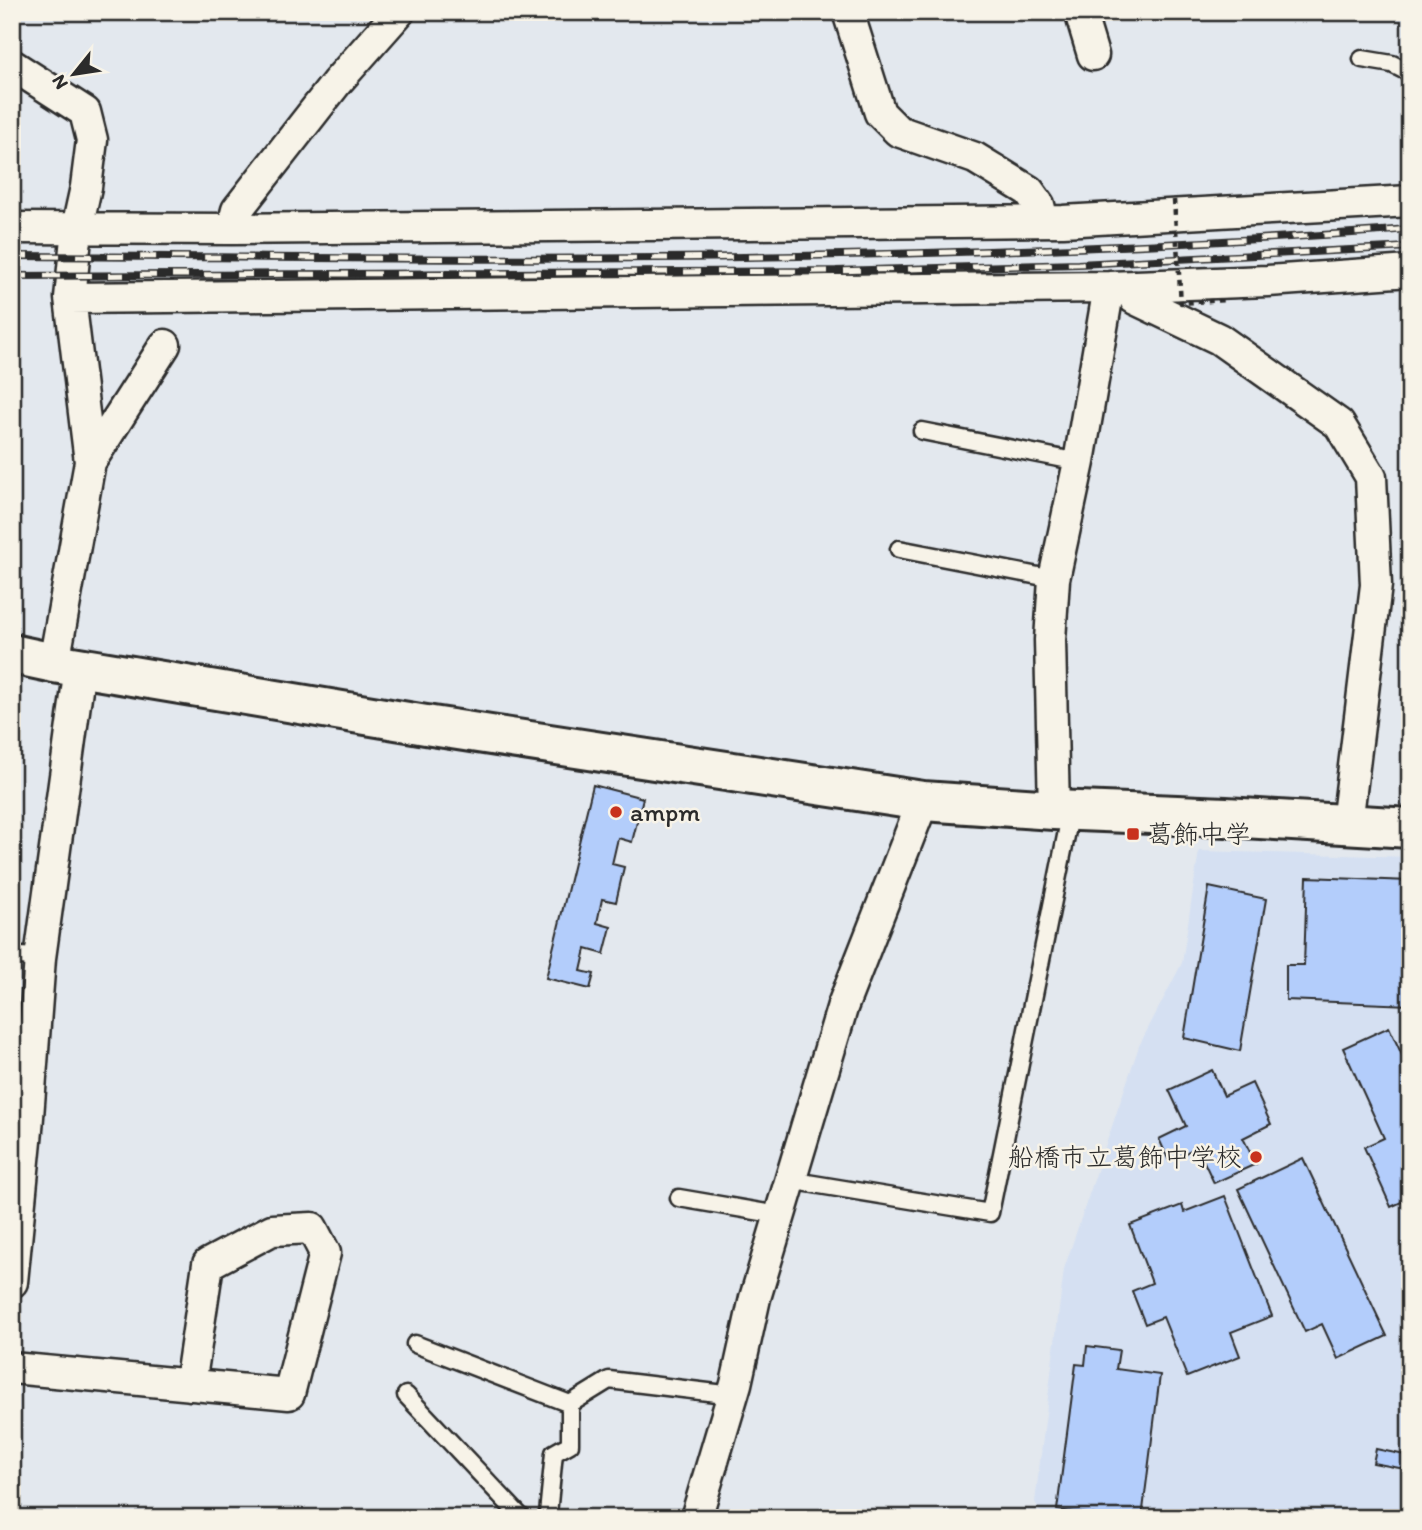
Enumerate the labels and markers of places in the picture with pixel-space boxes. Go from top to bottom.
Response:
place label: ampm [630,796,700,828]
marker: ampm [608,804,624,820]
place label: 葛飾中学 [1147,818,1251,850]
marker: 葛飾中学 [1125,826,1141,842]
place label: 船橋市立葛飾中学校 [1008,1141,1242,1173]
marker: 船橋市立葛飾中学校 [1248,1149,1264,1165]

